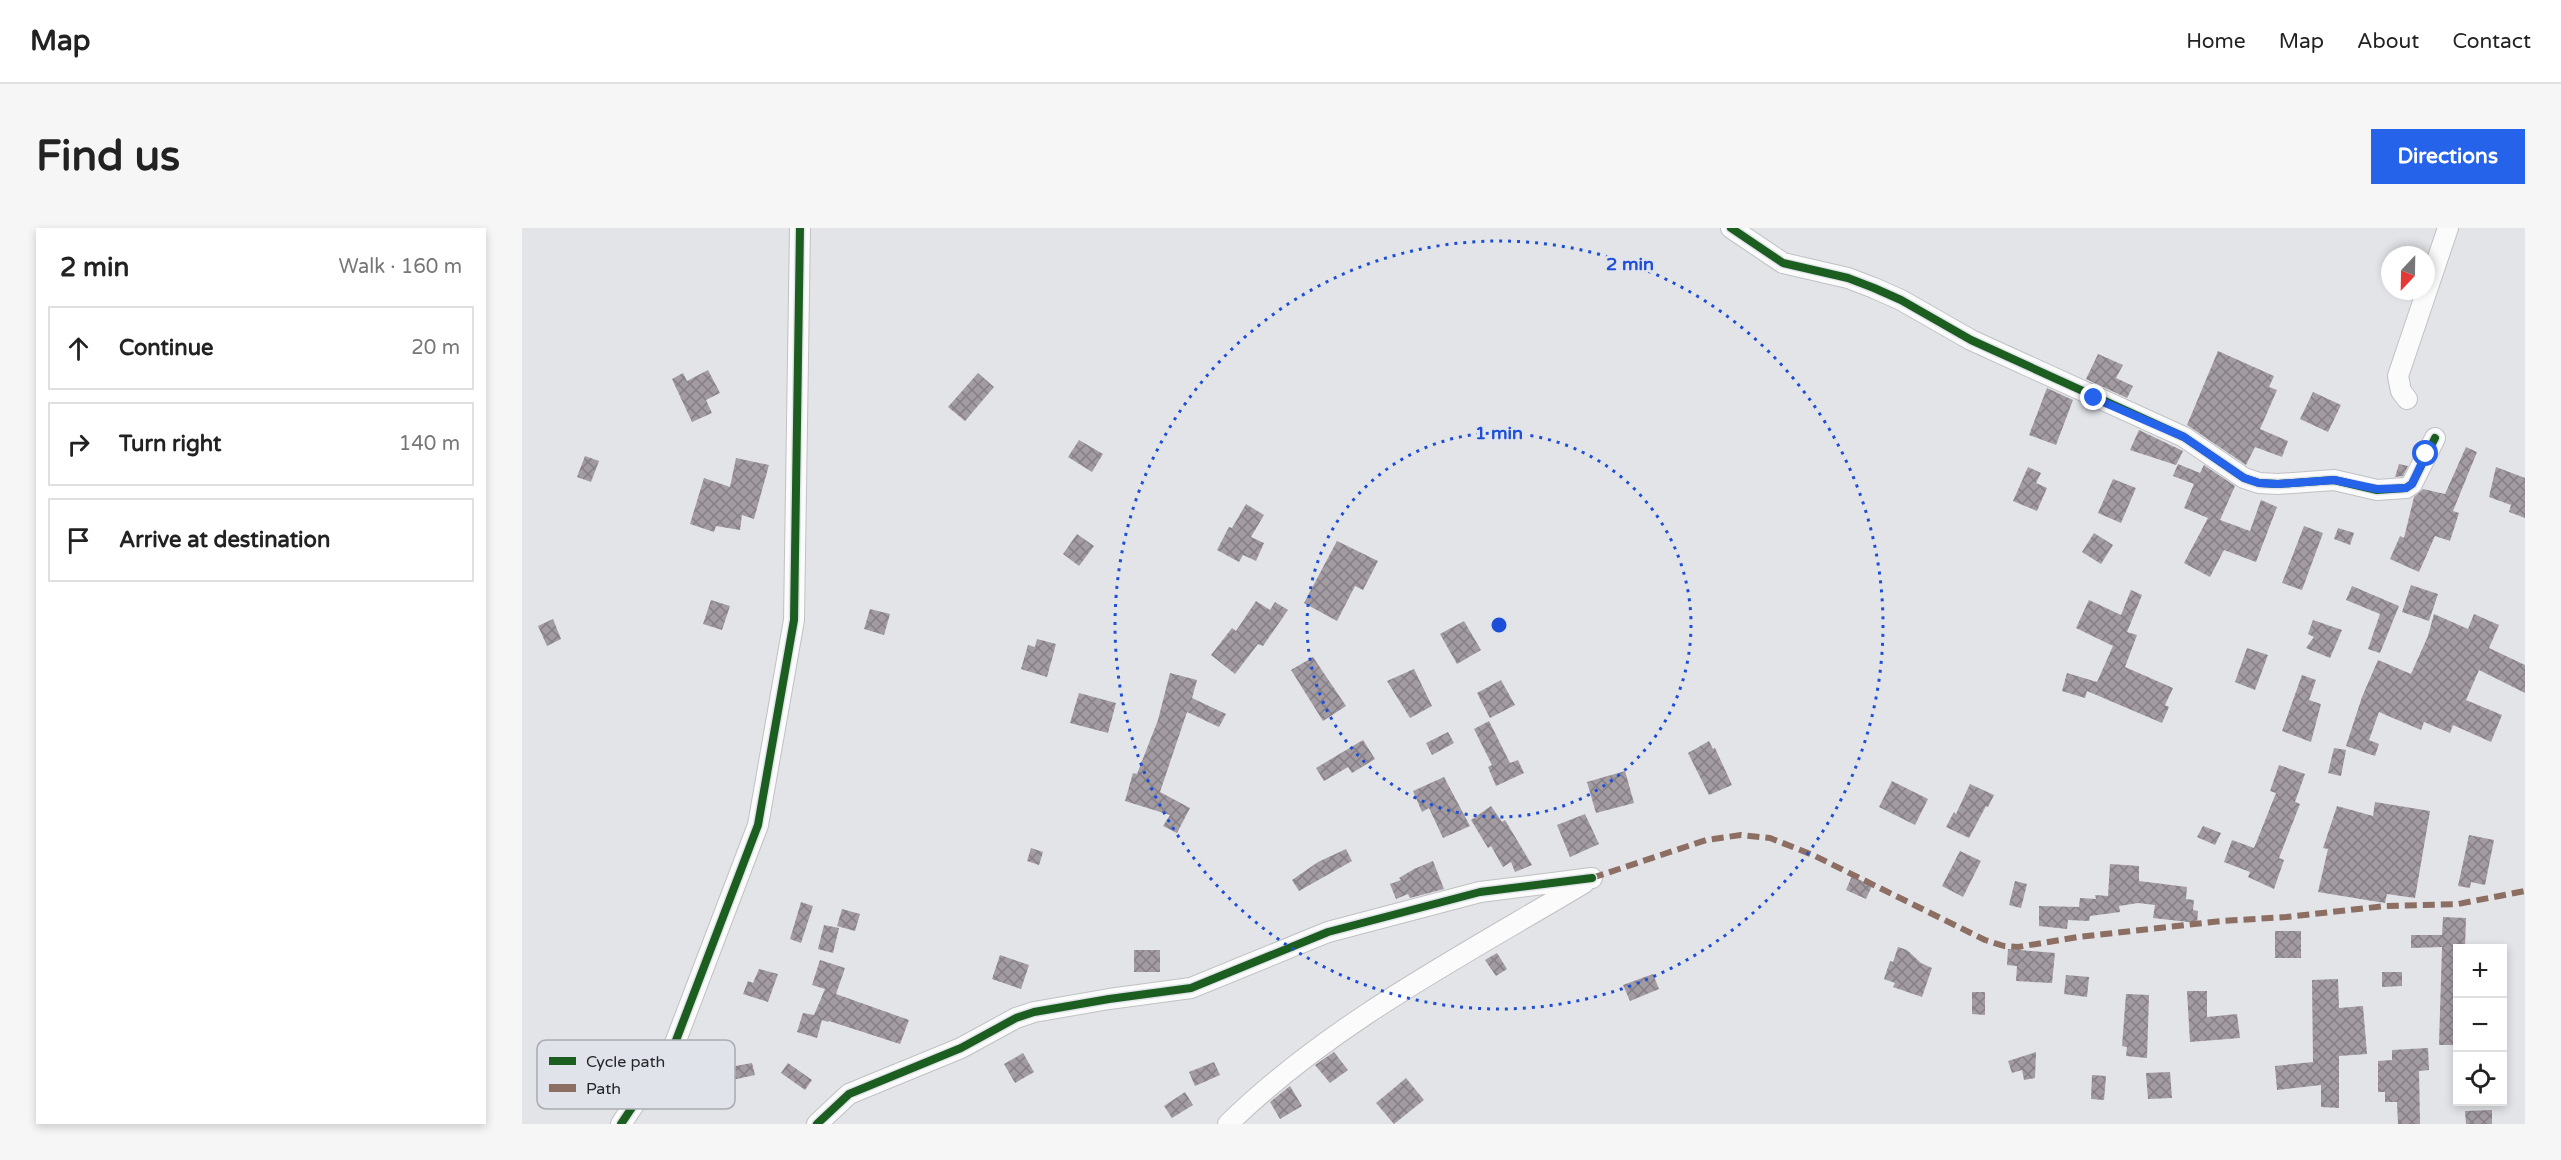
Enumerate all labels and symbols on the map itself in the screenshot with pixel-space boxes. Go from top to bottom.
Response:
north arrow [2381,246,2435,300]
text: 2 min [1606,253,1654,275]
route end [2080,384,2106,410]
text: 1 min [1475,422,1523,444]
route start [2412,440,2438,466]
centre of rings [1489,615,1509,635]
legend [537,1040,735,1109]
text: Cycle path [586,1052,665,1072]
text: Path [586,1079,621,1099]

